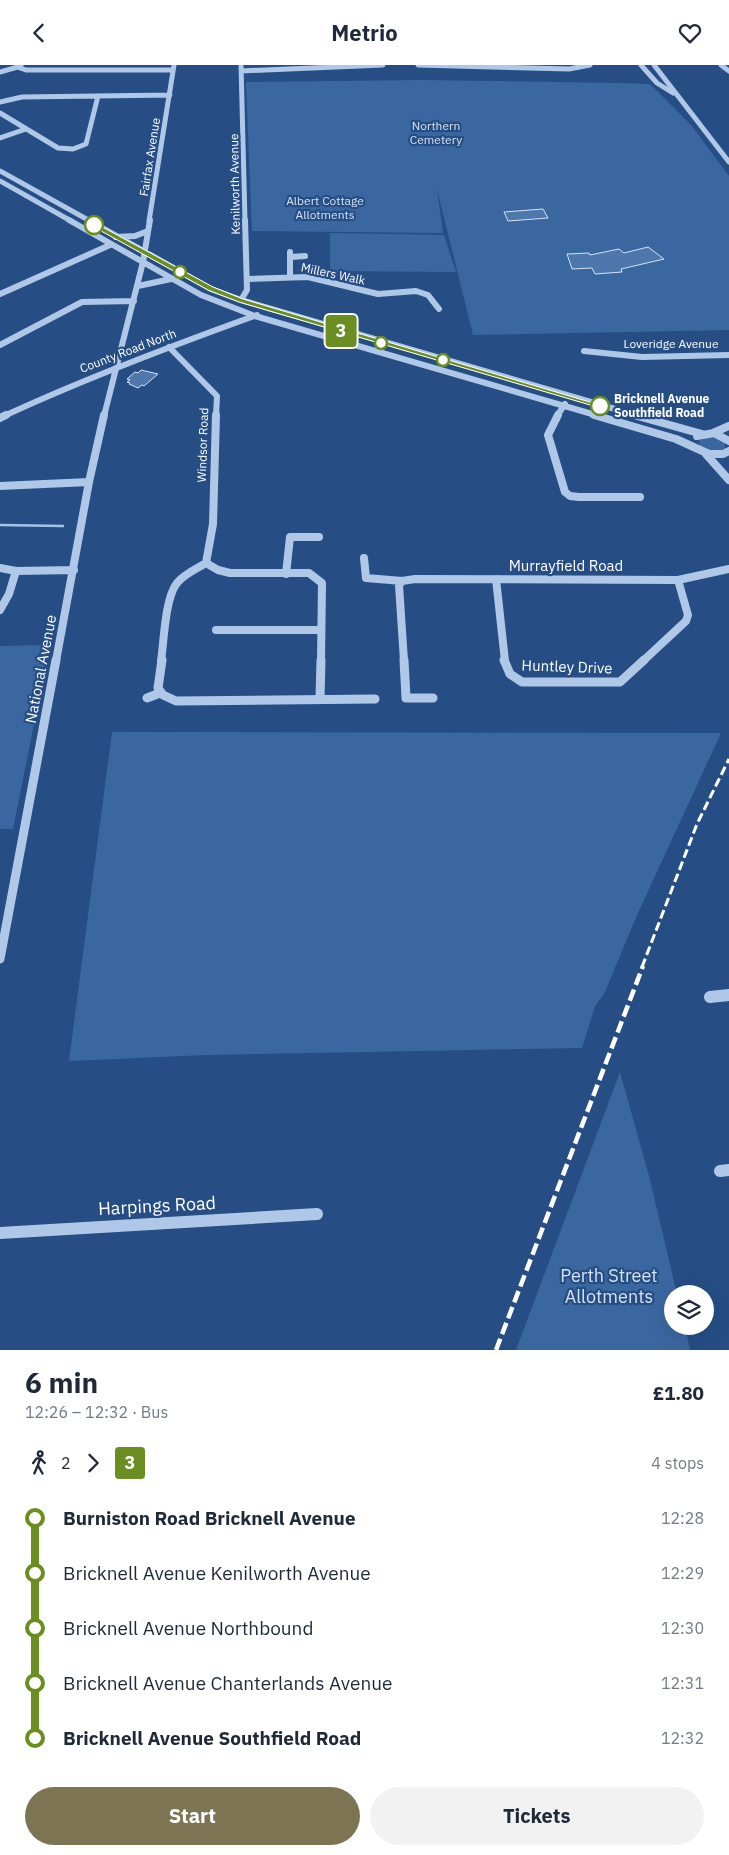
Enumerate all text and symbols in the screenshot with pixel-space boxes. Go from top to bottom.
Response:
text: Metrio [331,18,398,47]
icon: back [25,19,53,47]
icon: heart [676,19,704,47]
street label: Fairfax Avenue [136,116,163,197]
park label: Northern Cemetery [410,118,462,147]
street label: Kenilworth Avenue [226,133,243,235]
park label: Albert Cottage Allotments [286,193,364,222]
unlabelled marker [84,215,104,235]
street label: Millers Walk [300,259,367,288]
unlabelled marker [173,265,187,279]
line badge: 3 [325,315,357,347]
text: 3 [336,319,346,342]
street label: County Road North [78,325,178,376]
unlabelled marker [374,336,388,350]
street label: Loveridge Avenue [623,336,719,351]
unlabelled marker [436,353,450,367]
place label: Bricknell Avenue Southfield Road [614,391,710,420]
marker: Bricknell Avenue Southfield Road [590,396,610,416]
street label: Windsor Road [194,407,211,483]
street label: Murrayfield Road [509,556,623,575]
street label: National Avenue [21,613,60,725]
street label: Huntley Drive [521,655,613,678]
street label: Harpings Road [97,1191,217,1220]
park label: Perth Street Allotments [560,1264,658,1308]
map controls [664,1285,714,1335]
button: layers [664,1285,714,1335]
text: 6 min [25,1364,98,1401]
text: £1.80 [653,1381,704,1405]
text: 12:26 – 12:32 · Bus [25,1402,168,1422]
icon: walk [25,1449,53,1477]
icon: forward [79,1449,107,1477]
text: 3 [125,1451,135,1474]
text: 2 [61,1453,71,1473]
text: 4 stops [651,1453,704,1473]
text: Burniston Road Bricknell Avenue [63,1506,356,1530]
text: 12:28 [661,1508,704,1528]
text: Bricknell Avenue Kenilworth Avenue [63,1561,371,1585]
text: 12:29 [661,1563,704,1583]
text: Bricknell Avenue Northbound [63,1616,313,1640]
text: 12:30 [661,1618,704,1638]
text: Bricknell Avenue Chanterlands Avenue [63,1671,392,1695]
text: 12:31 [661,1673,704,1693]
text: Bricknell Avenue Southfield Road [63,1726,361,1750]
text: 12:32 [661,1728,704,1748]
button: Start [25,1787,360,1845]
button: Tickets [370,1787,704,1845]

